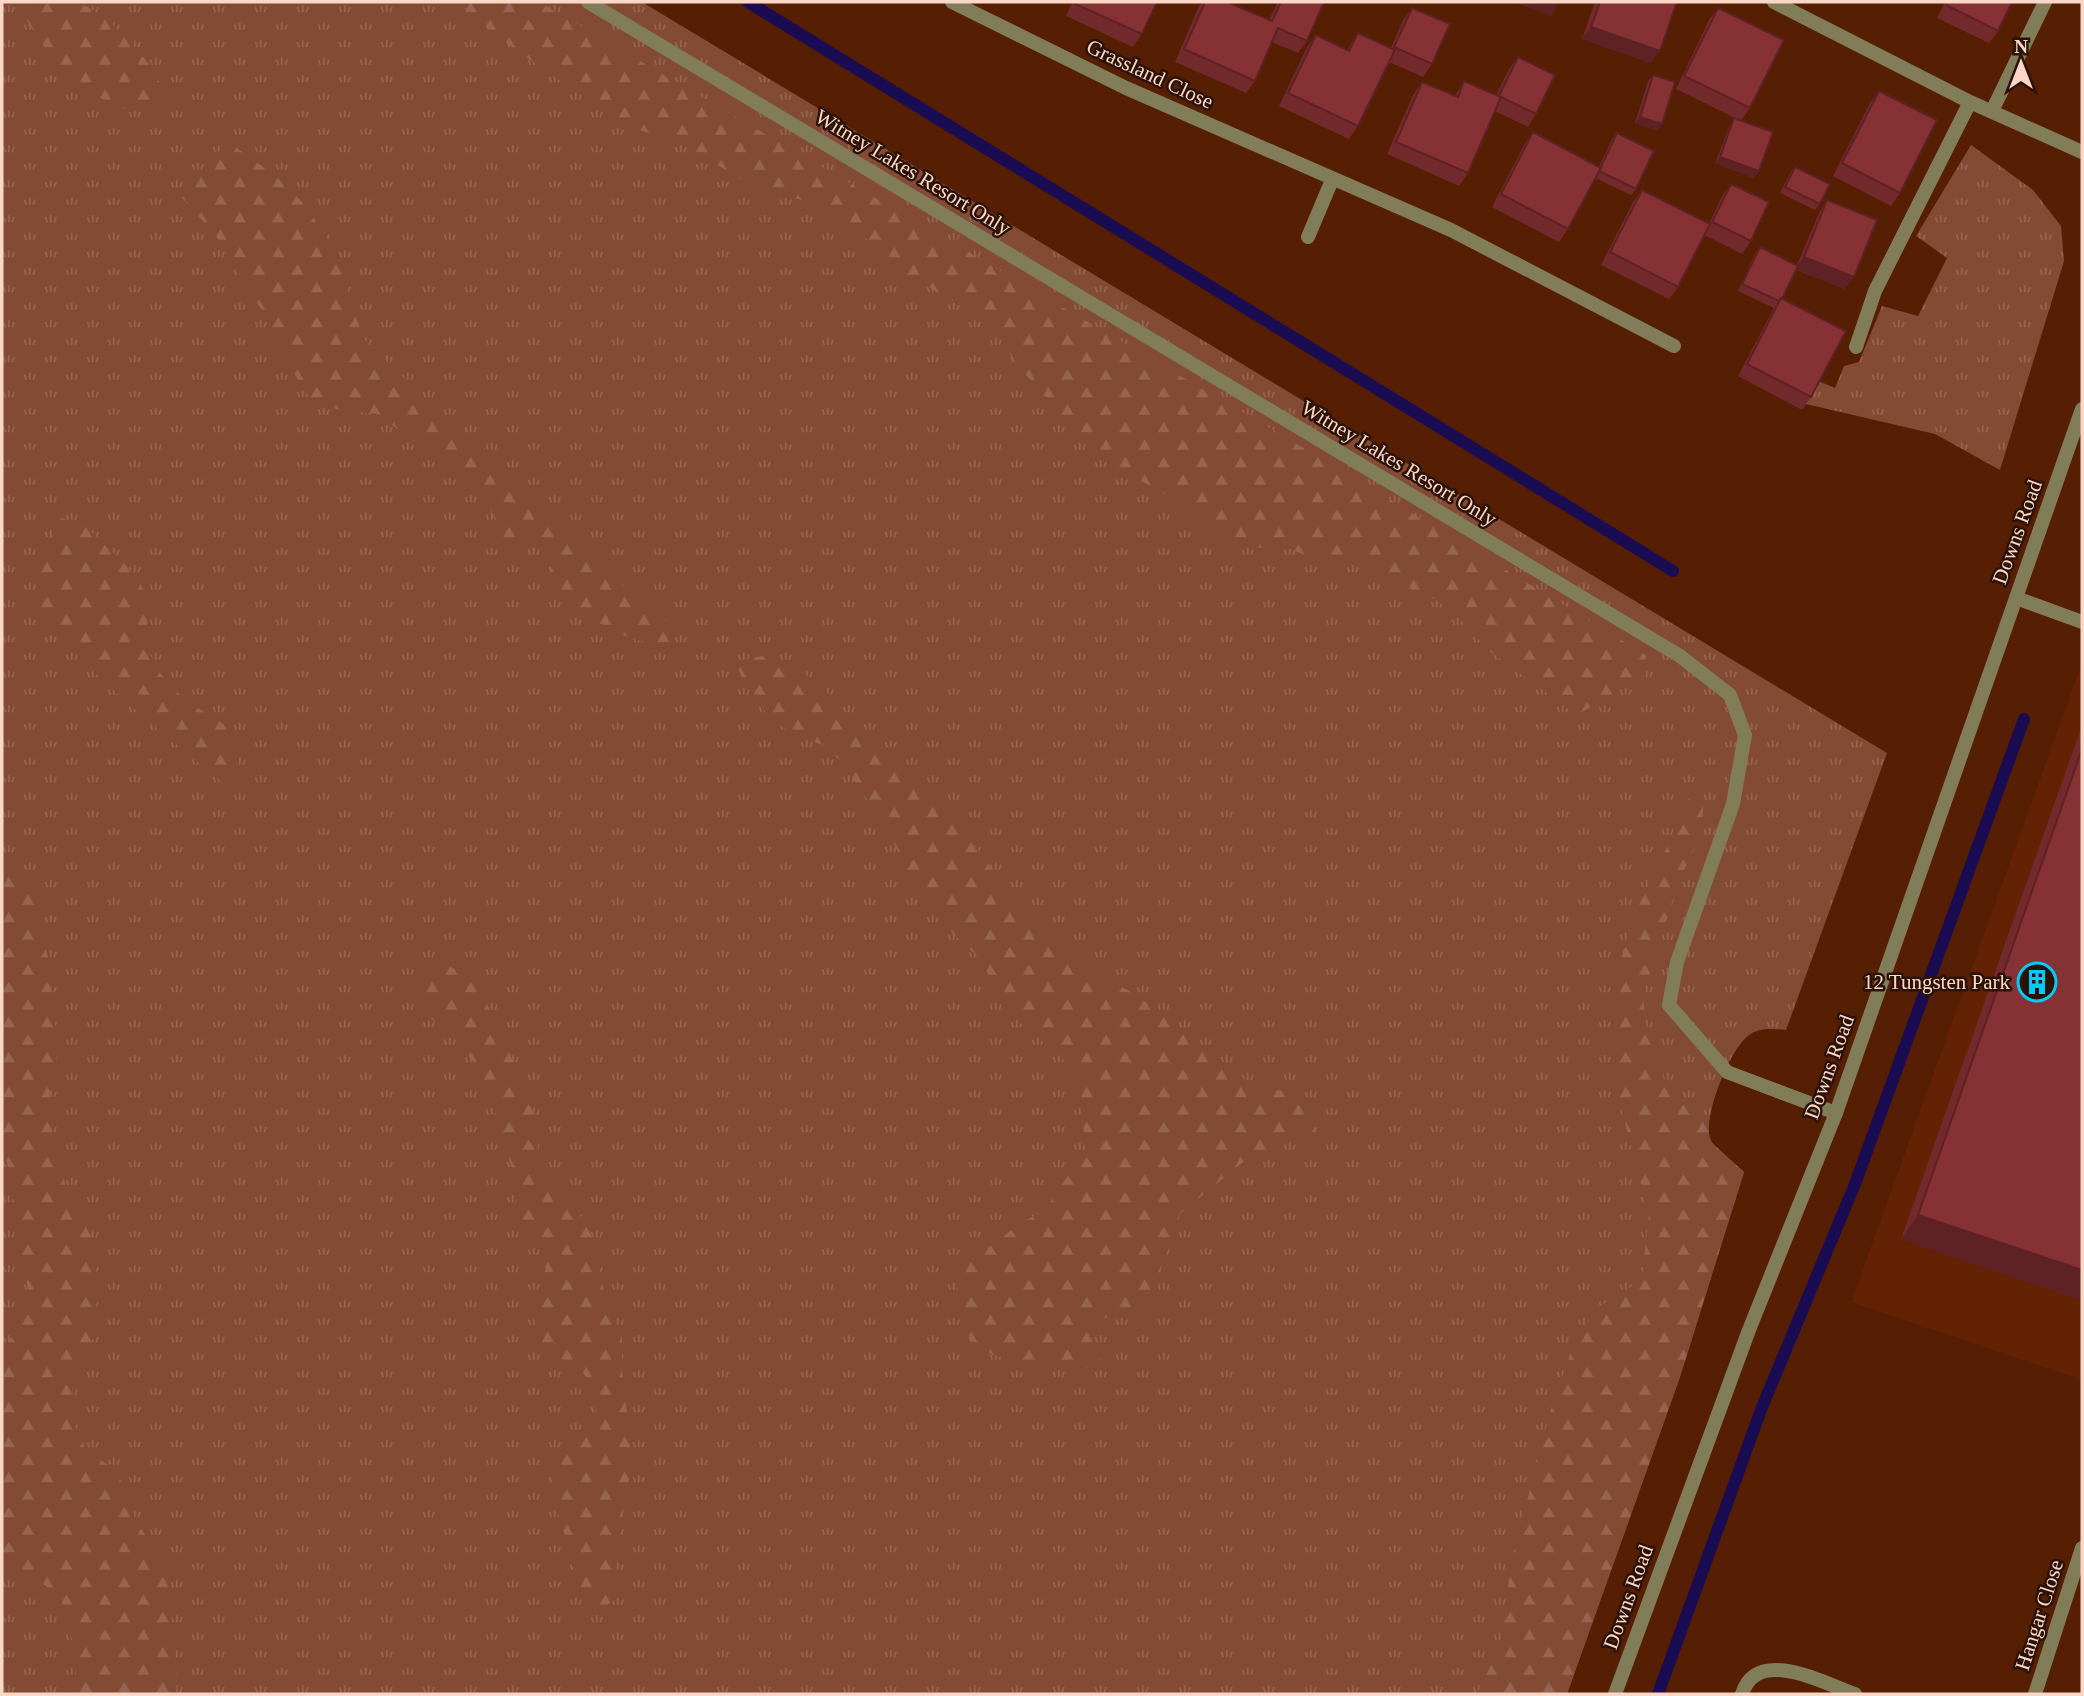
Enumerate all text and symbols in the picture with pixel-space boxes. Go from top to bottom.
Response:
north arrow [1986,28,2056,98]
street label: Grassland Close [1083,34,1217,114]
text: N [2014,36,2028,57]
street label: Witney Lakes Resort Only [811,104,1015,240]
street label: Witney Lakes Resort Only [1297,395,1501,531]
street label: Downs Road [1987,476,2047,587]
building icon: 12 Tungsten Park [2016,961,2058,1003]
place label: 12 Tungsten Park [1863,970,2010,994]
street label: Downs Road [1799,1011,1859,1122]
street label: Downs Road [1598,1541,1658,1652]
street label: Hangar Close [2010,1557,2068,1673]

